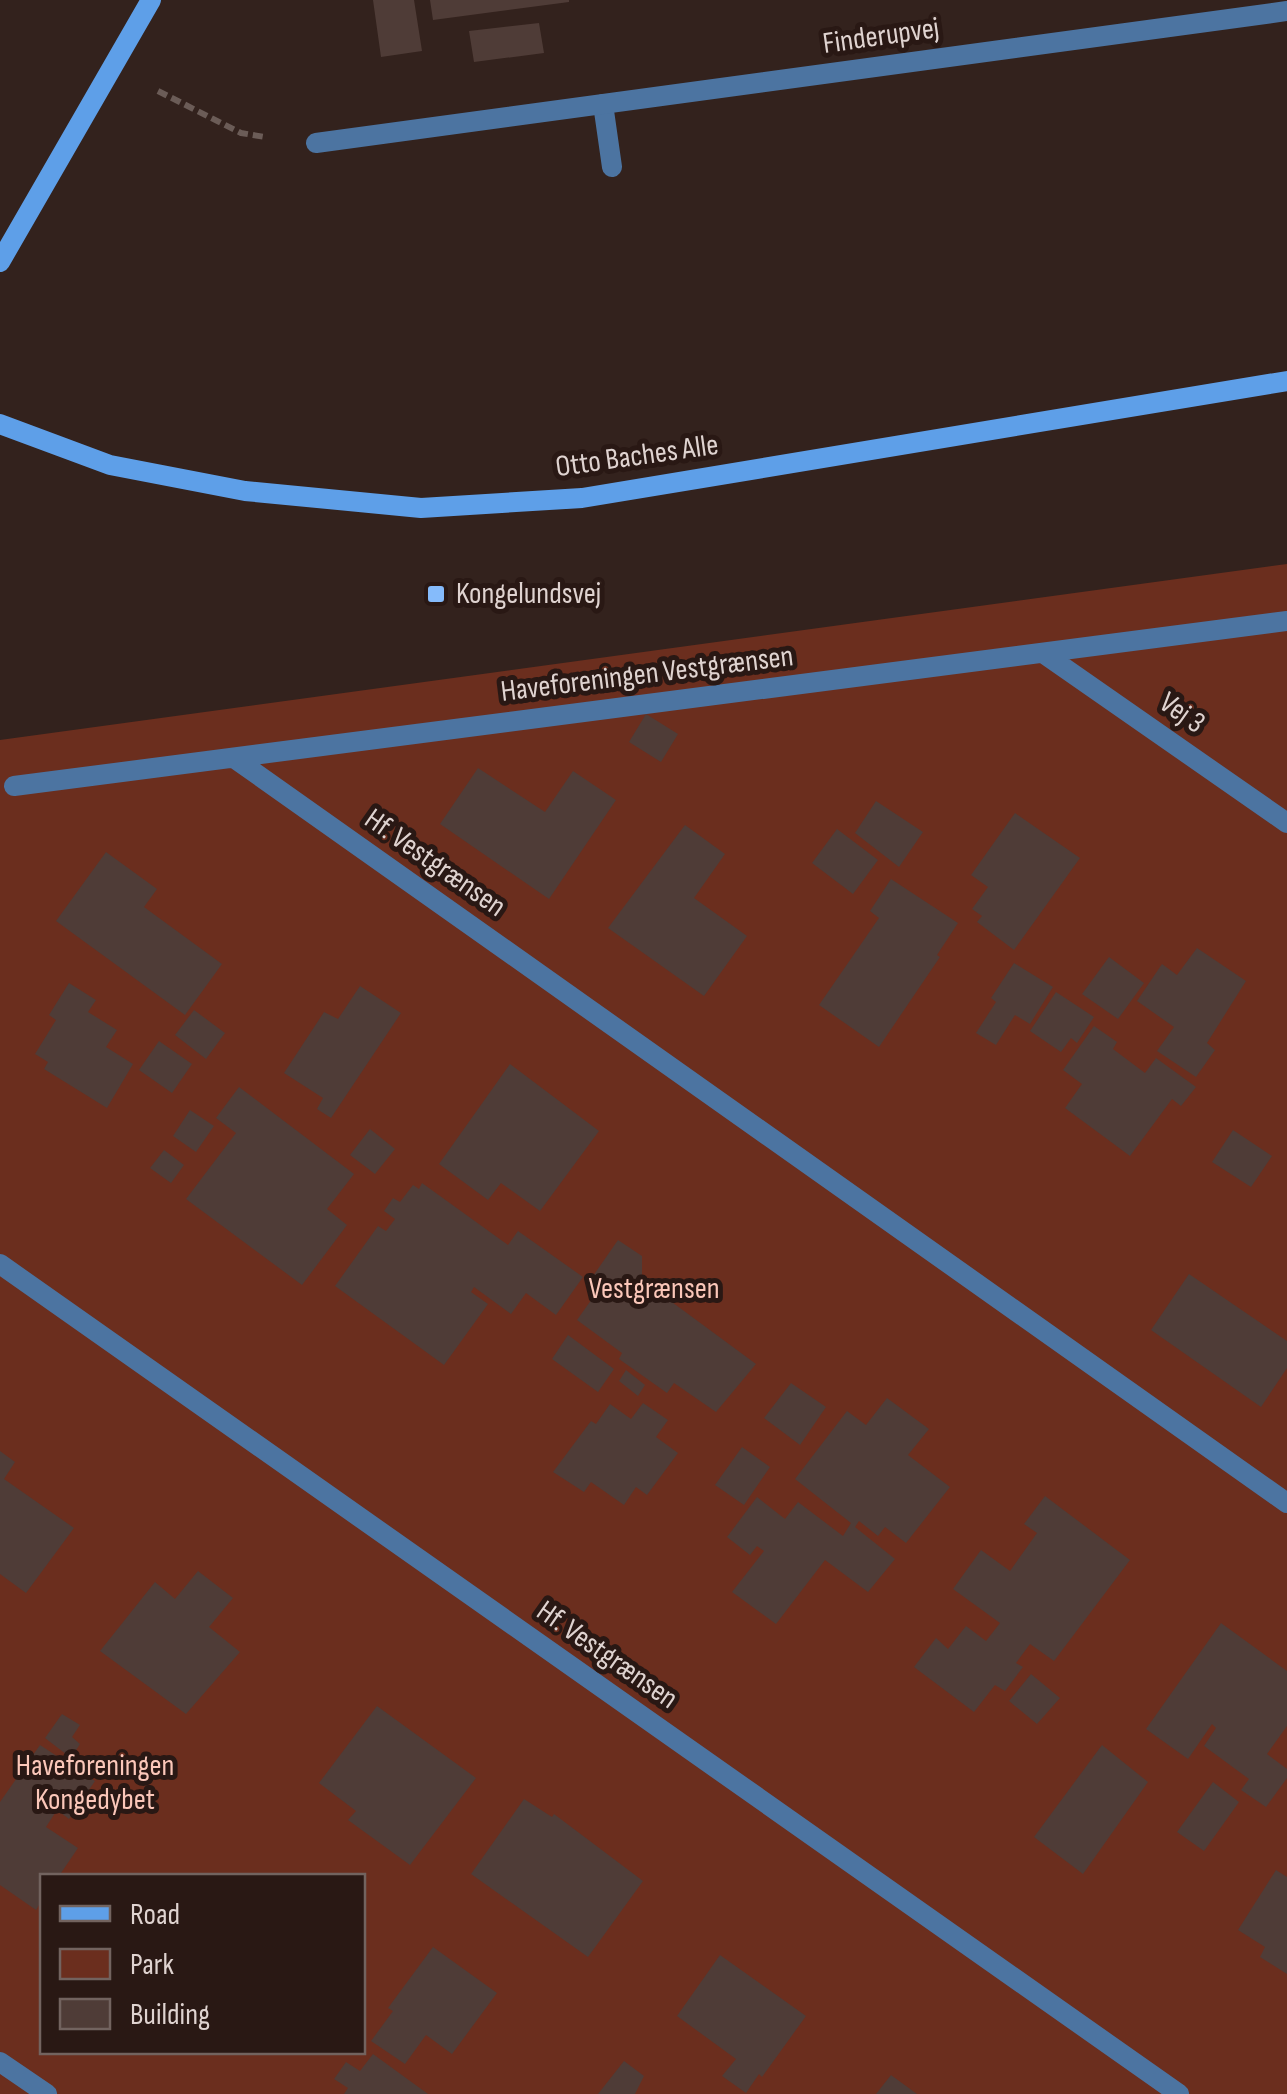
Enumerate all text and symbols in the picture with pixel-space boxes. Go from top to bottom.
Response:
street label: Finderupvej [821,10,941,62]
street label: Otto Baches Alle [553,427,721,485]
place label: Kongelundsvej [456,576,601,612]
marker: Kongelundsvej [425,583,447,605]
street label: Haveforeningen Vestgrænsen [499,638,795,710]
street label: Vej 3 [1152,685,1212,741]
street label: Hf. Vestgrænsen [357,801,513,925]
park label: Vestgrænsen [588,1271,720,1307]
street label: Hf. Vestgrænsen [529,1593,685,1717]
park label: Haveforeningen Kongedybet [16,1748,174,1818]
legend [40,1874,365,2054]
text: Road [130,1897,180,1933]
text: Park [130,1947,174,1983]
text: Building [130,1997,210,2033]

